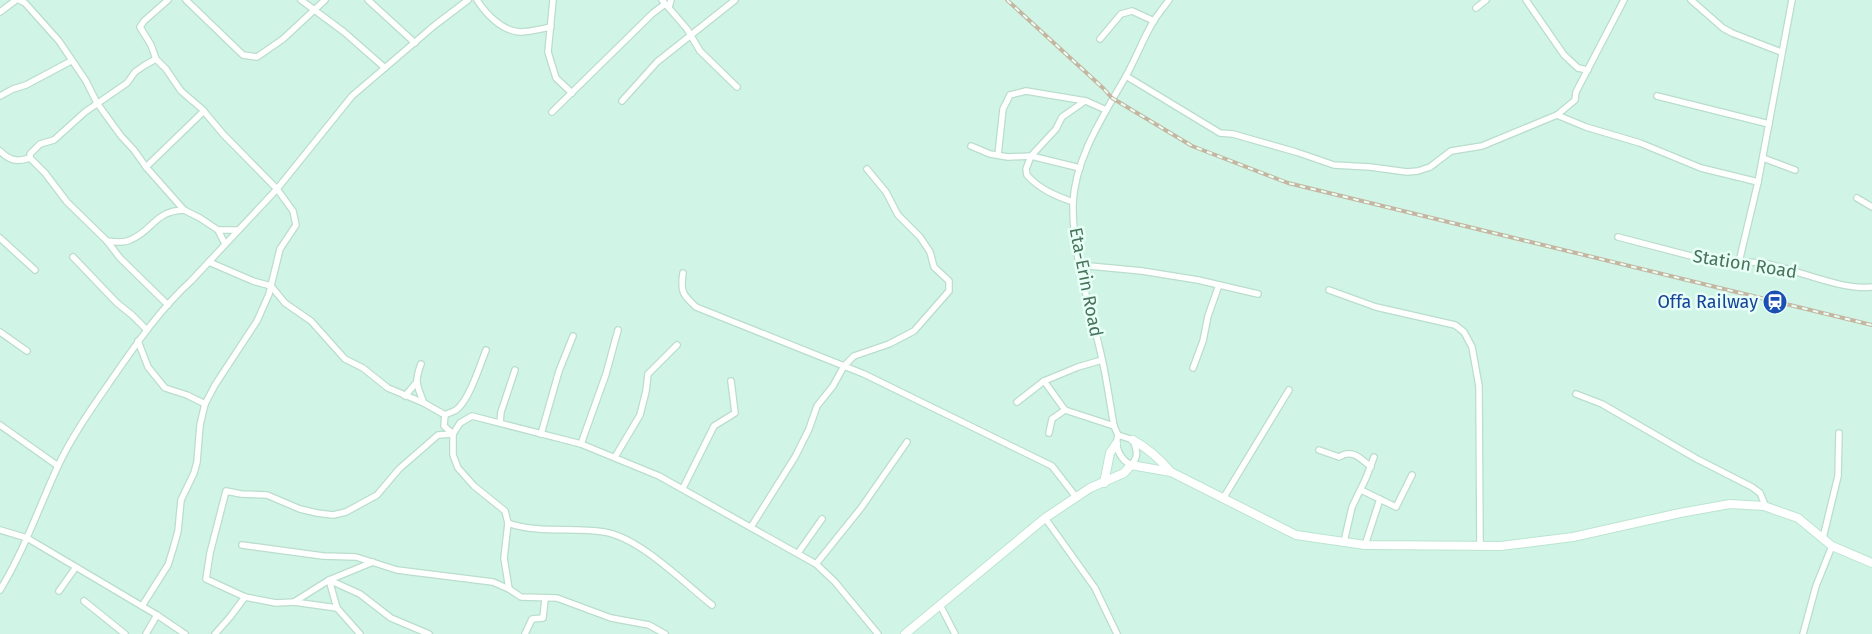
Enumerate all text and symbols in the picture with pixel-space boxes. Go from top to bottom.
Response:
street label: Eta-Erin Road [1065,225,1107,339]
street label: Station Road [1691,245,1799,283]
station icon: Offa Railway [1762,289,1788,315]
place label: Offa Railway [1657,291,1758,313]

